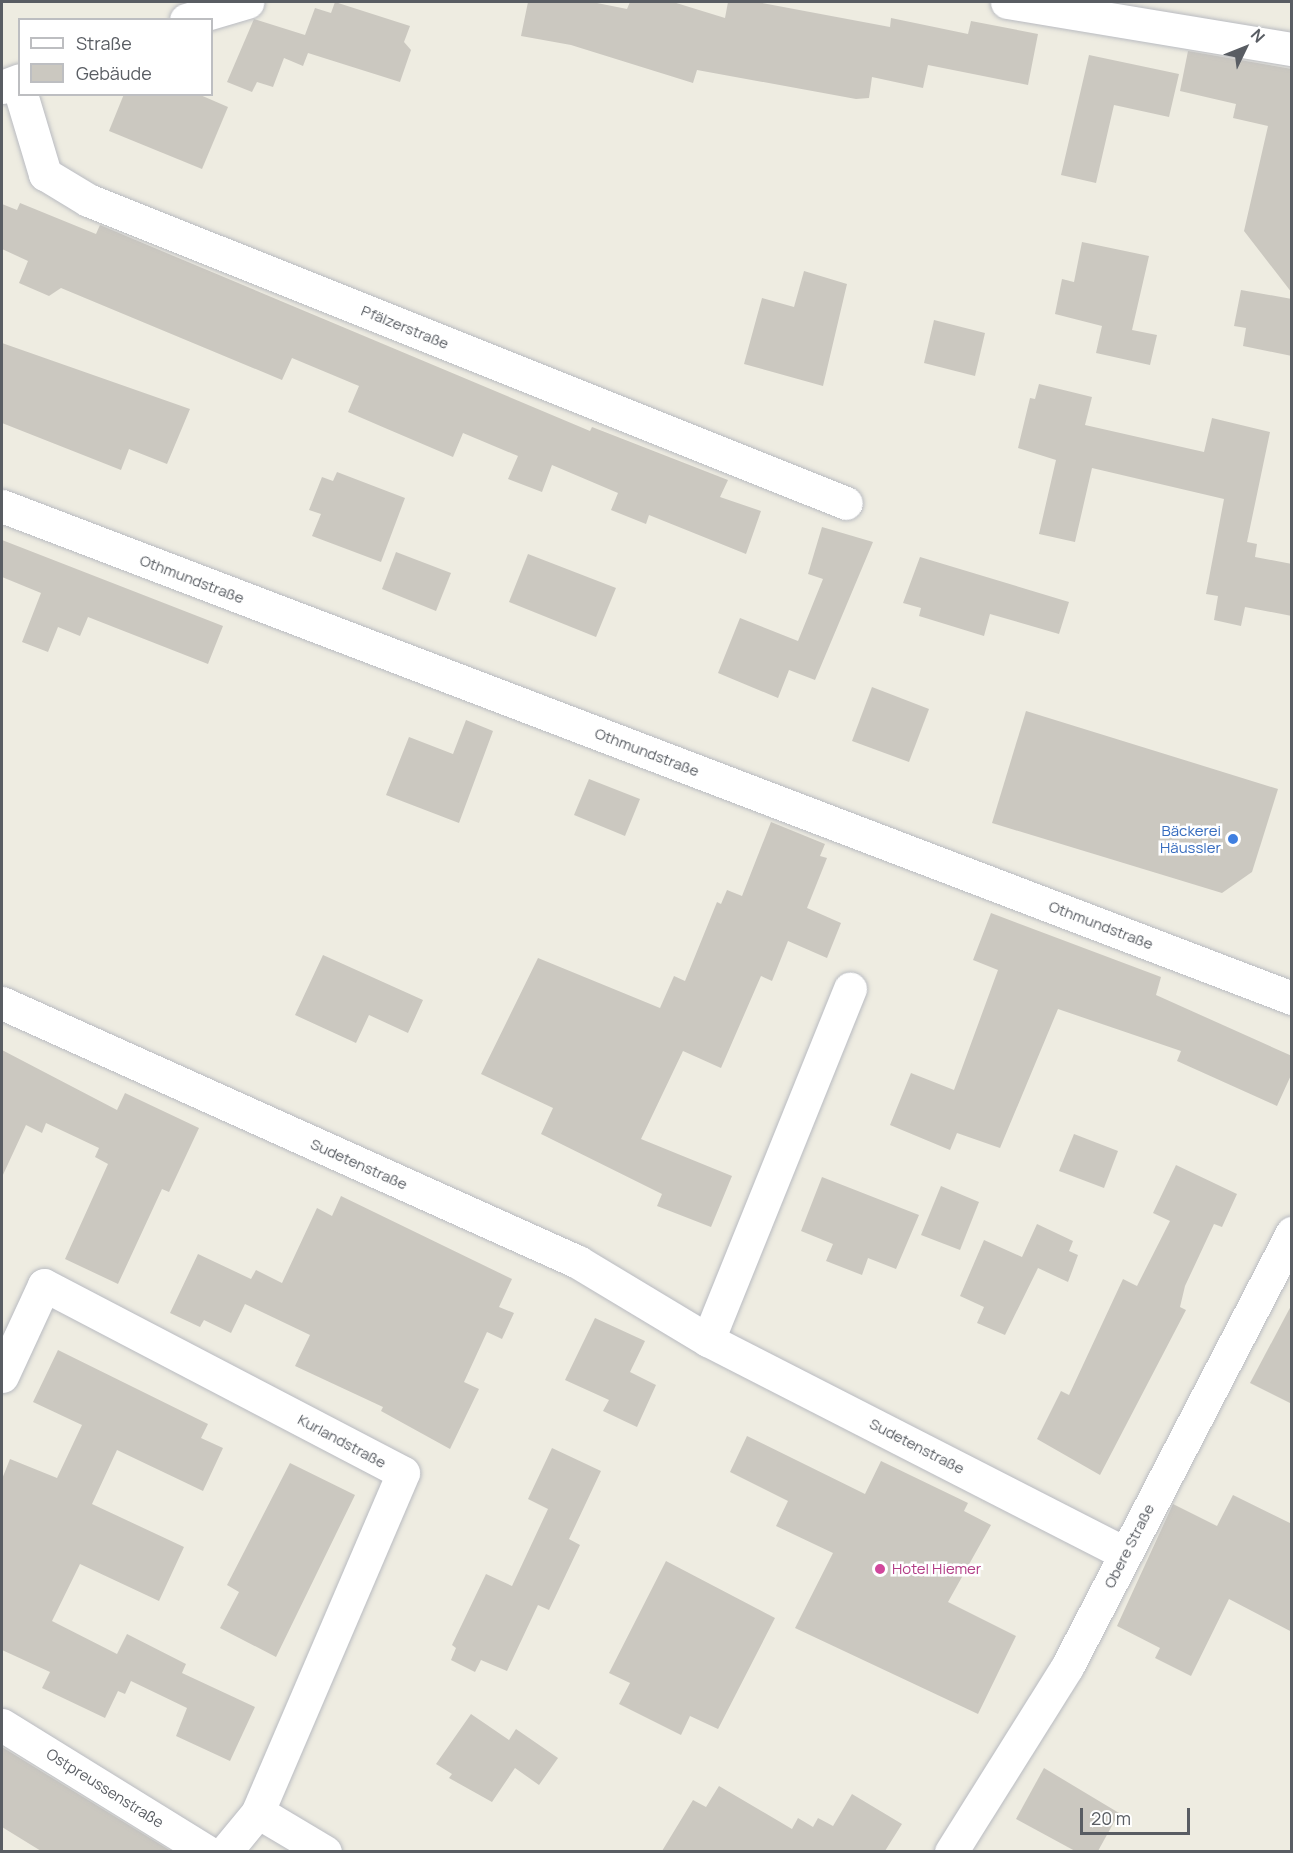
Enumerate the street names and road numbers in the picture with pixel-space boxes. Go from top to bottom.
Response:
street label: Pfälzerstraße [359,301,451,353]
street label: Othmundstraße [137,551,247,607]
street label: Othmundstraße [592,724,702,780]
street label: Othmundstraße [1046,897,1156,953]
street label: Sudetenstraße [308,1135,410,1193]
street label: Kurlandstraße [295,1410,389,1472]
street label: Sudetenstraße [867,1414,967,1478]
street label: Obere Straße [1100,1501,1158,1591]
street label: Ostpreussenstraße [43,1745,167,1831]

